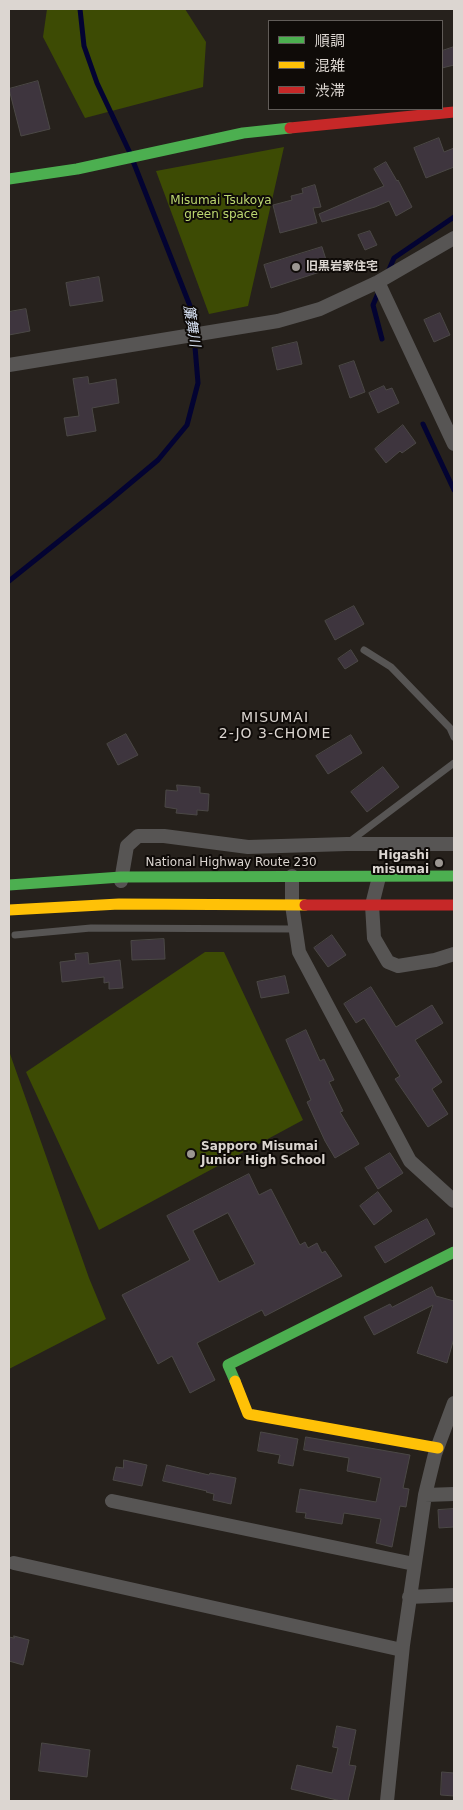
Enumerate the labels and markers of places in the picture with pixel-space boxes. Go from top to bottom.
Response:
place label: 旧黒岩家住宅 [306,260,378,274]
marker: 旧黒岩家住宅 [290,261,302,273]
place label: Higashi misumai [372,849,429,877]
marker: Higashi misumai [433,857,445,869]
place label: Sapporo Misumai Junior High School [201,1140,325,1168]
marker: Sapporo Misumai Junior High School [185,1148,197,1160]

